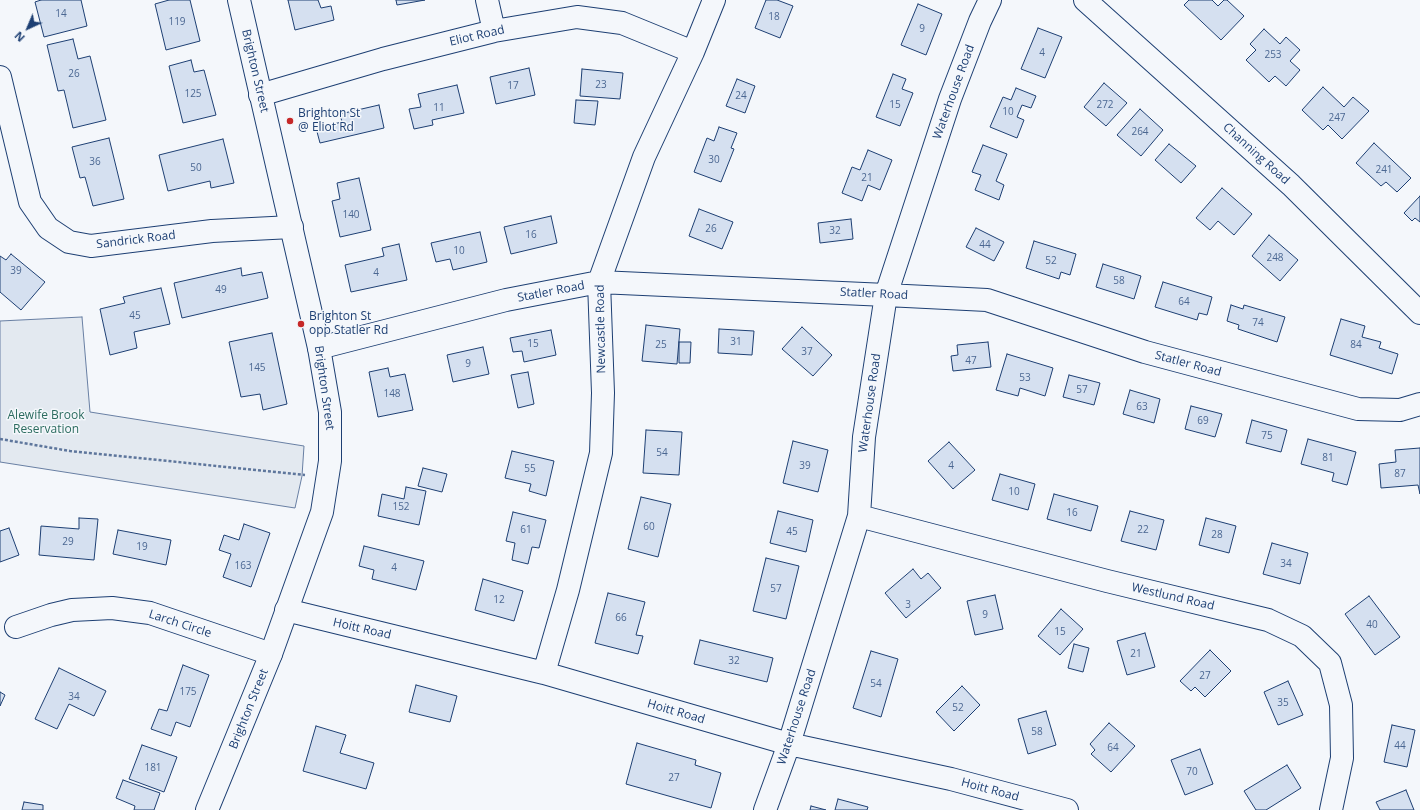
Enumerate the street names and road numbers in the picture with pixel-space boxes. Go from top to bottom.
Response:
street label: Eliot Road [448,23,506,49]
street label: Brighton Street [238,28,272,114]
street label: Waterhouse Road [930,43,978,141]
street label: Channing Road [1220,120,1292,188]
street label: Sandrick Road [96,228,176,252]
street label: Statler Road [516,278,586,306]
street label: Newcastle Road [593,284,609,374]
street label: Statler Road [840,285,908,303]
street label: Brighton Street [311,345,337,431]
street label: Statler Road [1153,348,1223,380]
street label: Waterhouse Road [856,353,884,453]
street label: Westlund Road [1130,580,1216,614]
street label: Larch Circle [147,607,213,641]
street label: Hoitt Road [331,615,393,643]
street label: Brighton Street [226,667,272,751]
street label: Waterhouse Road [775,667,819,767]
street label: Hoitt Road [645,697,707,727]
street label: Hoitt Road [959,775,1021,805]

